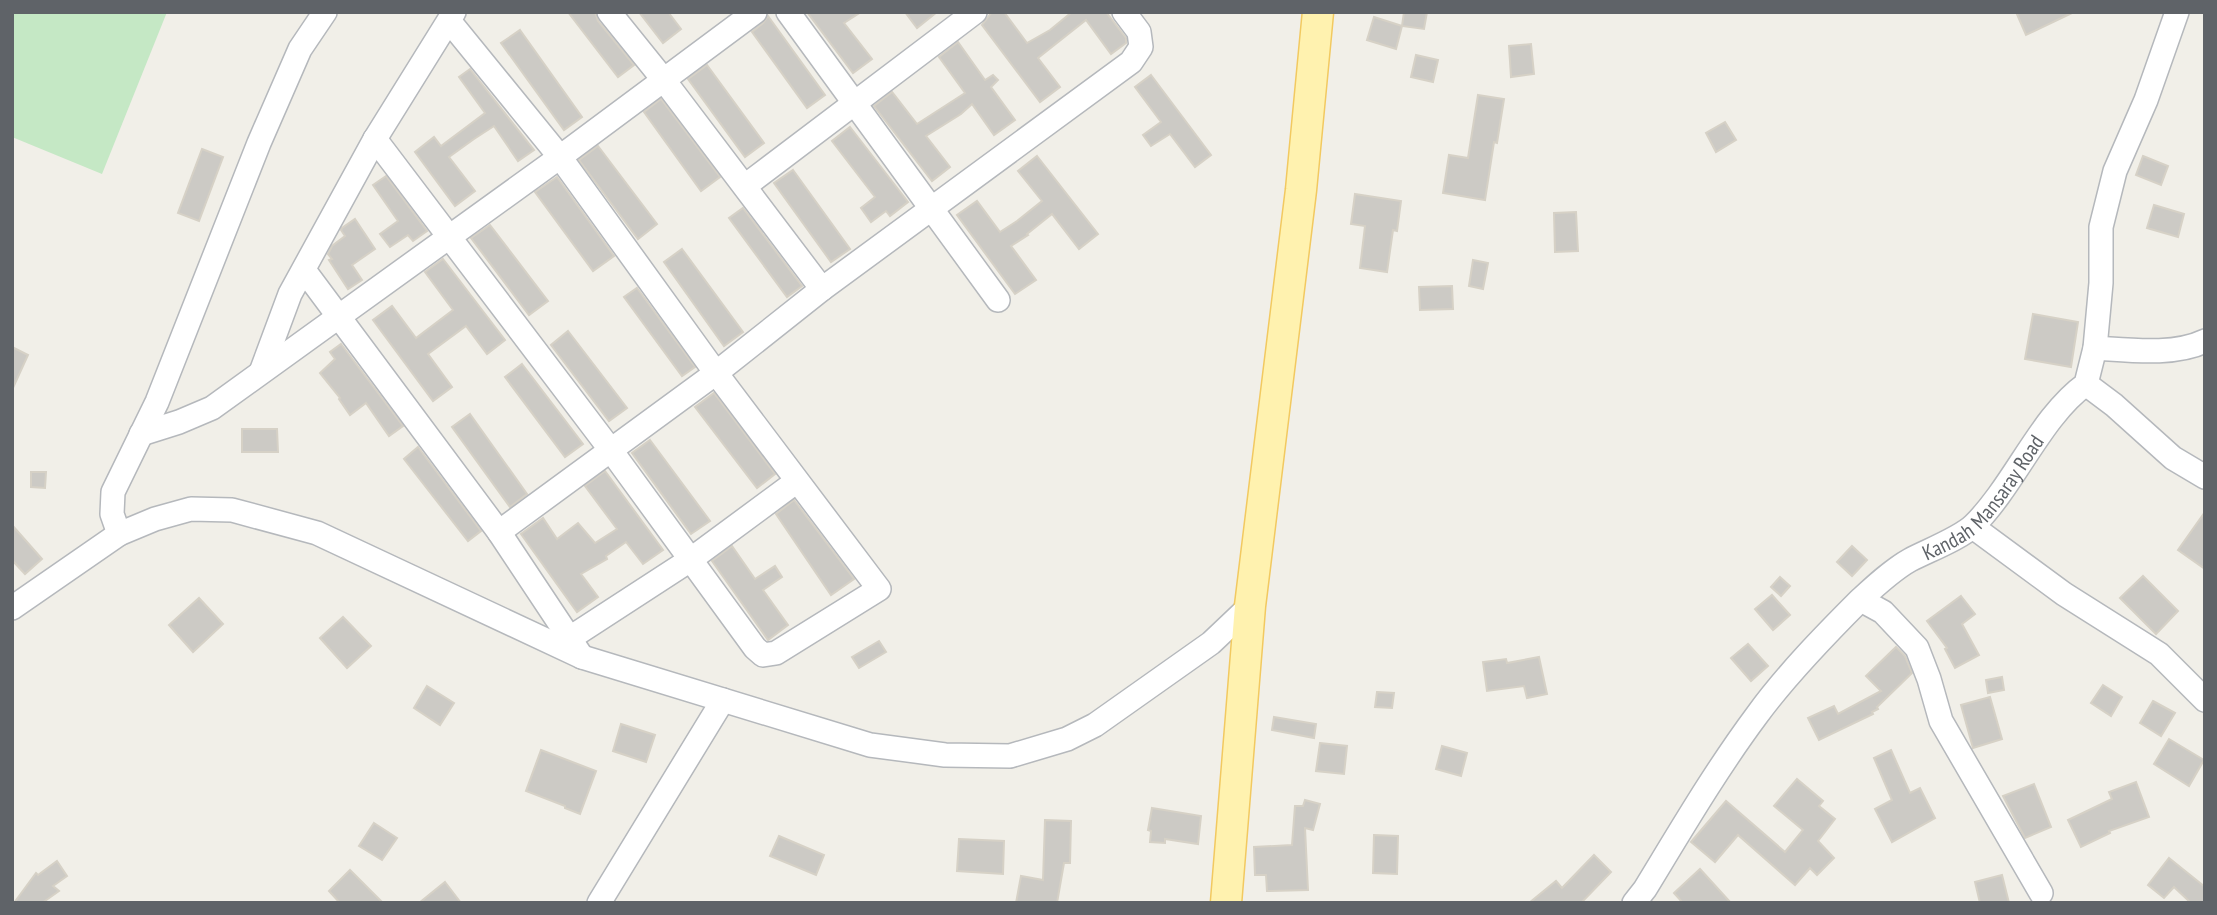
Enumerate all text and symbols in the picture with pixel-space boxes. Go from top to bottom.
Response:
street label: Kandah Mansaray Road [1918,429,2049,566]

